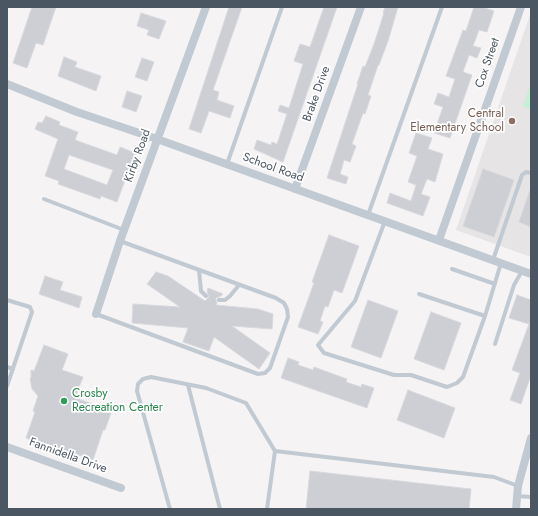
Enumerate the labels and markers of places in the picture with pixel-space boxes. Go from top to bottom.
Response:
place label: Central Elementary School [410,107,504,135]
marker: Central Elementary School [507,116,517,126]
place label: Crosby Recreation Center [72,387,163,415]
marker: Crosby Recreation Center [59,396,69,406]

